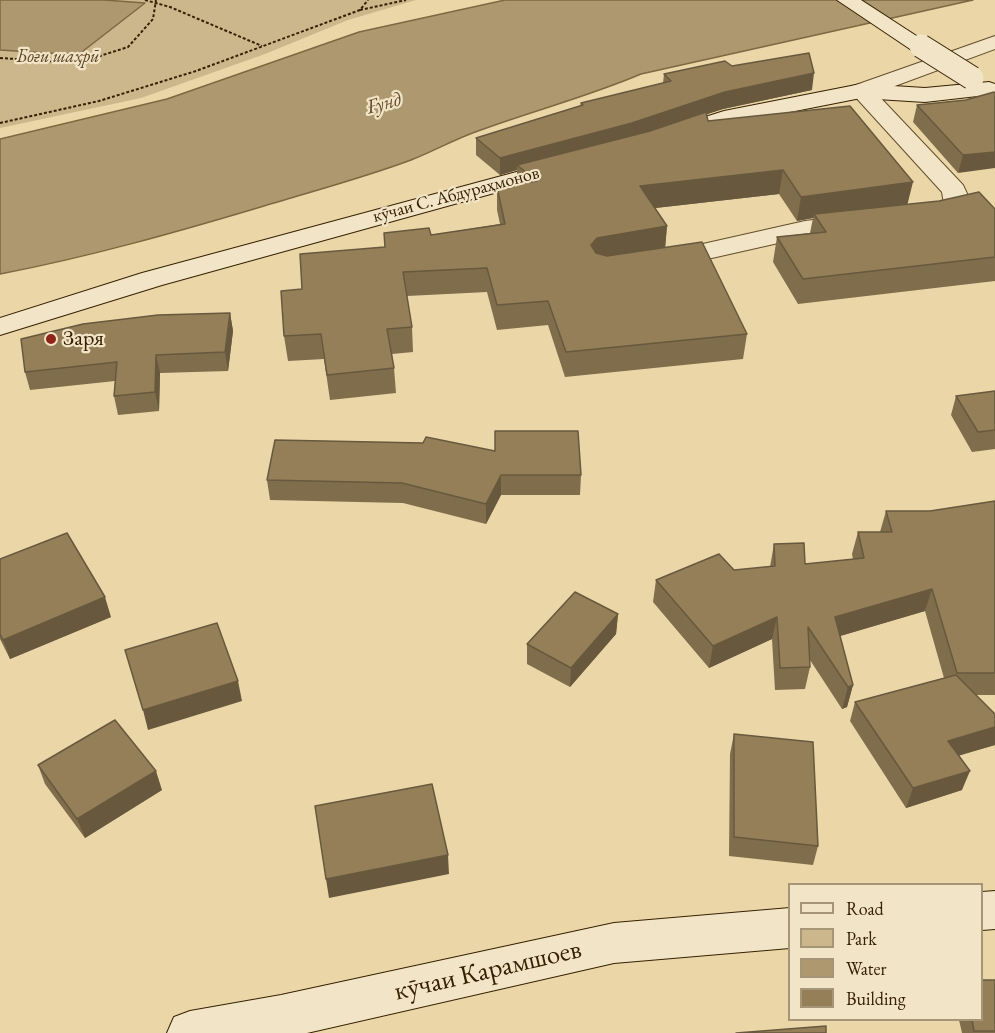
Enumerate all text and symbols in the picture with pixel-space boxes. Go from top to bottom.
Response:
park label: Боғи шаҳрӣ [17,46,99,68]
water label: Ғунд [364,88,404,120]
street label: кӯчаи С. Абдураҳмонов [370,162,542,228]
place label: Заря [63,326,104,352]
marker: Заря [44,332,58,346]
legend [788,883,983,1021]
text: Road [846,897,884,920]
text: Park [846,927,877,950]
street label: кӯчаи Карамшоев [391,934,585,1008]
text: Water [846,957,887,980]
text: Building [846,987,906,1010]

